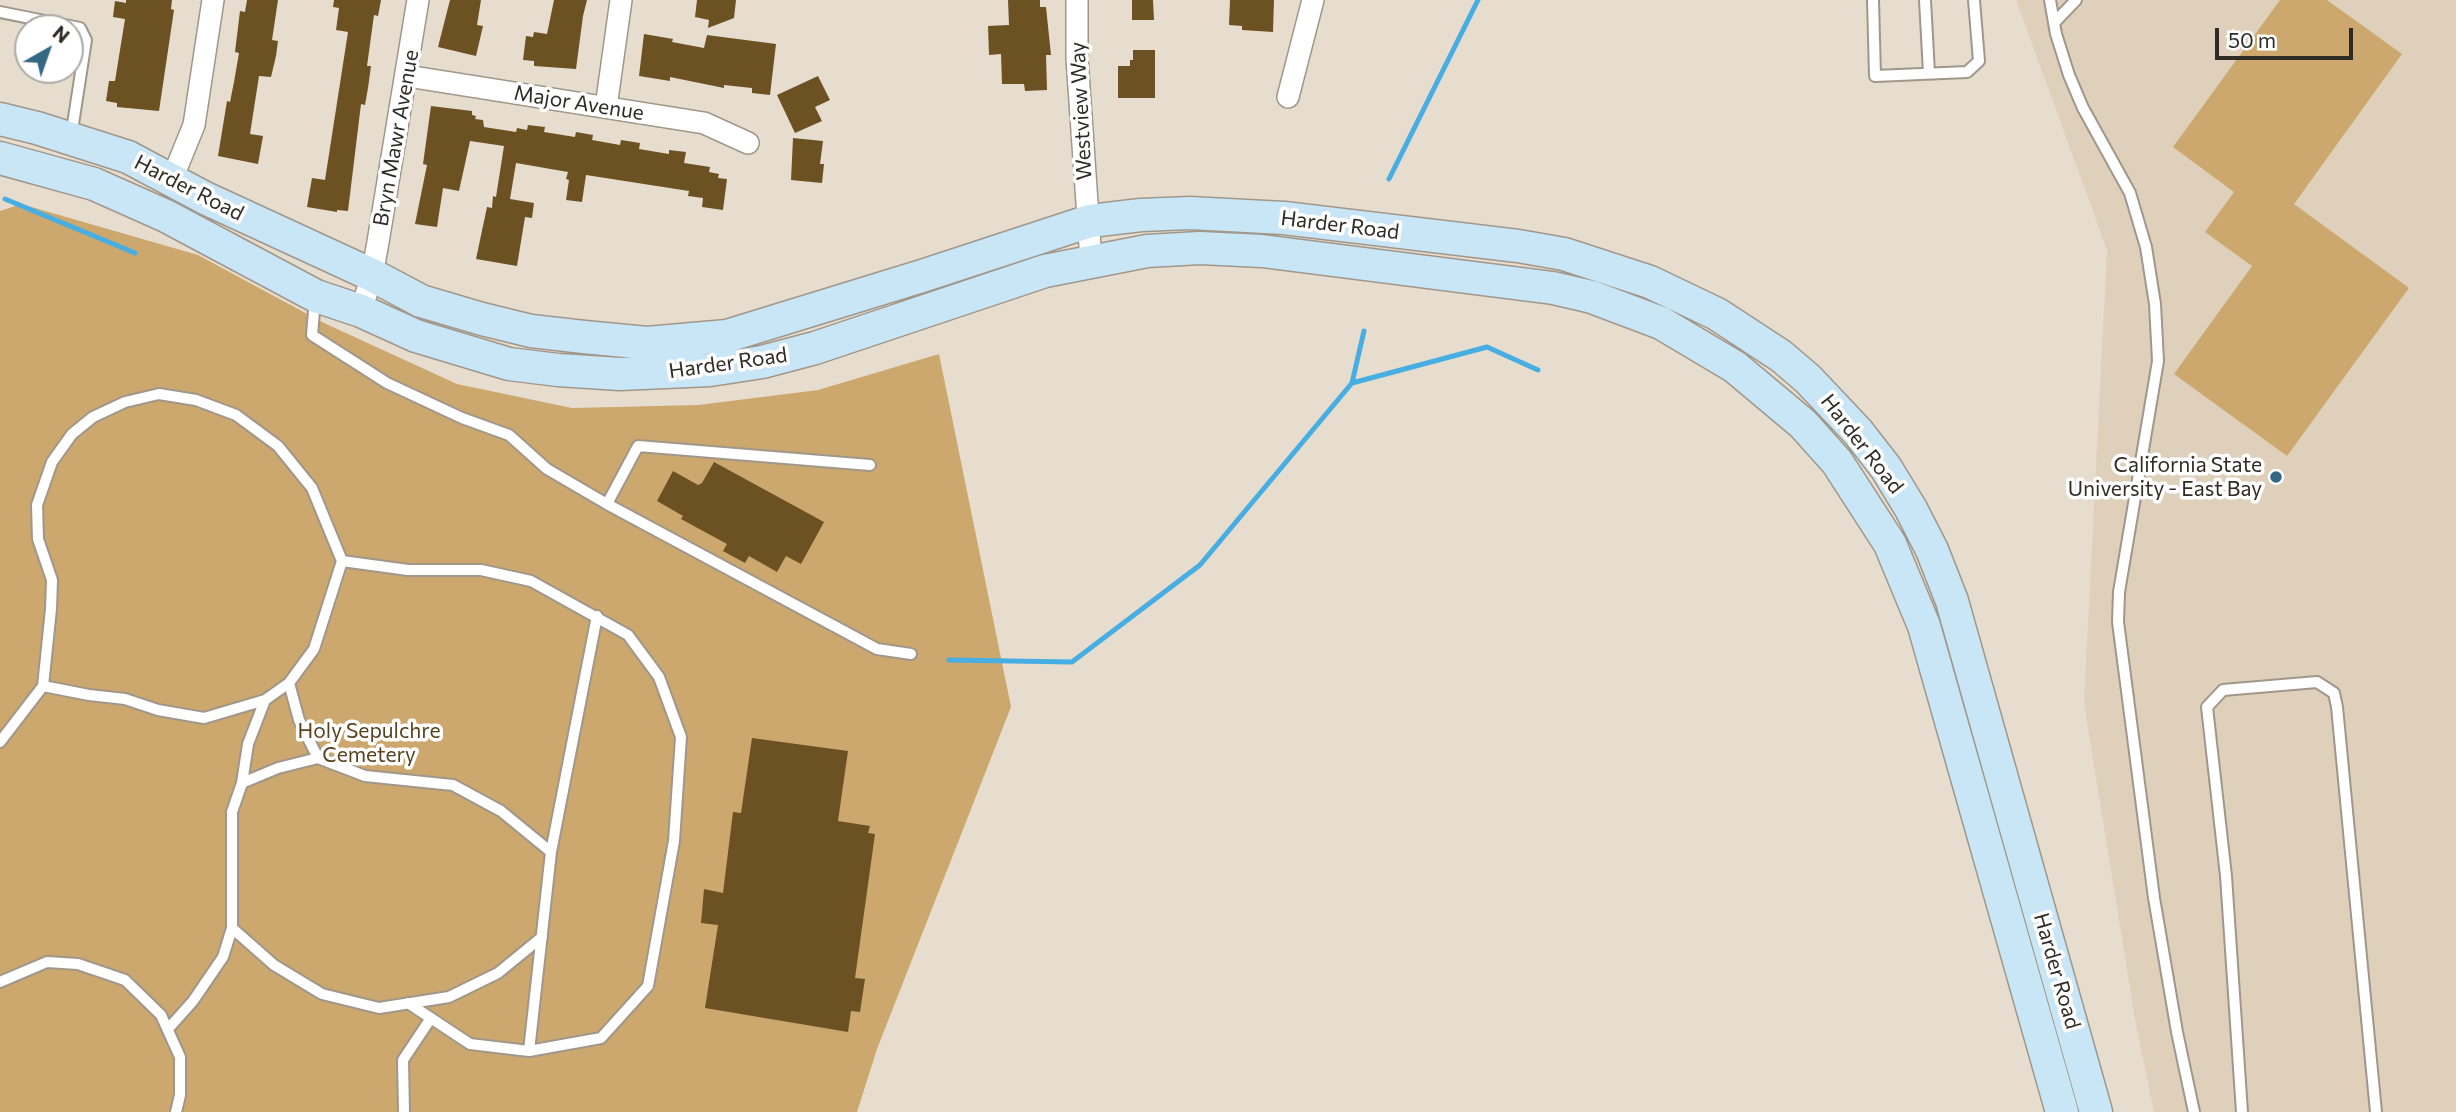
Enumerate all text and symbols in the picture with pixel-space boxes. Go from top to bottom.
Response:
north arrow [14,14,84,84]
scale bar [2218,14,2356,58]
text: N [49,21,74,47]
text: 50 m [2228,27,2276,52]
street label: Westview Way [1065,41,1097,181]
street label: Bryn Mawr Avenue [368,48,424,228]
street label: Major Avenue [512,80,646,126]
street label: Harder Road [130,150,248,226]
street label: Harder Road [1279,205,1401,245]
street label: Harder Road [667,342,789,384]
street label: Harder Road [1815,389,1909,499]
place label: California State University - East Bay [2068,452,2262,502]
marker: California State University - East Bay [2268,469,2284,485]
park label: Holy Sepulchre Cemetery [298,718,440,768]
street label: Harder Road [2028,910,2086,1032]

